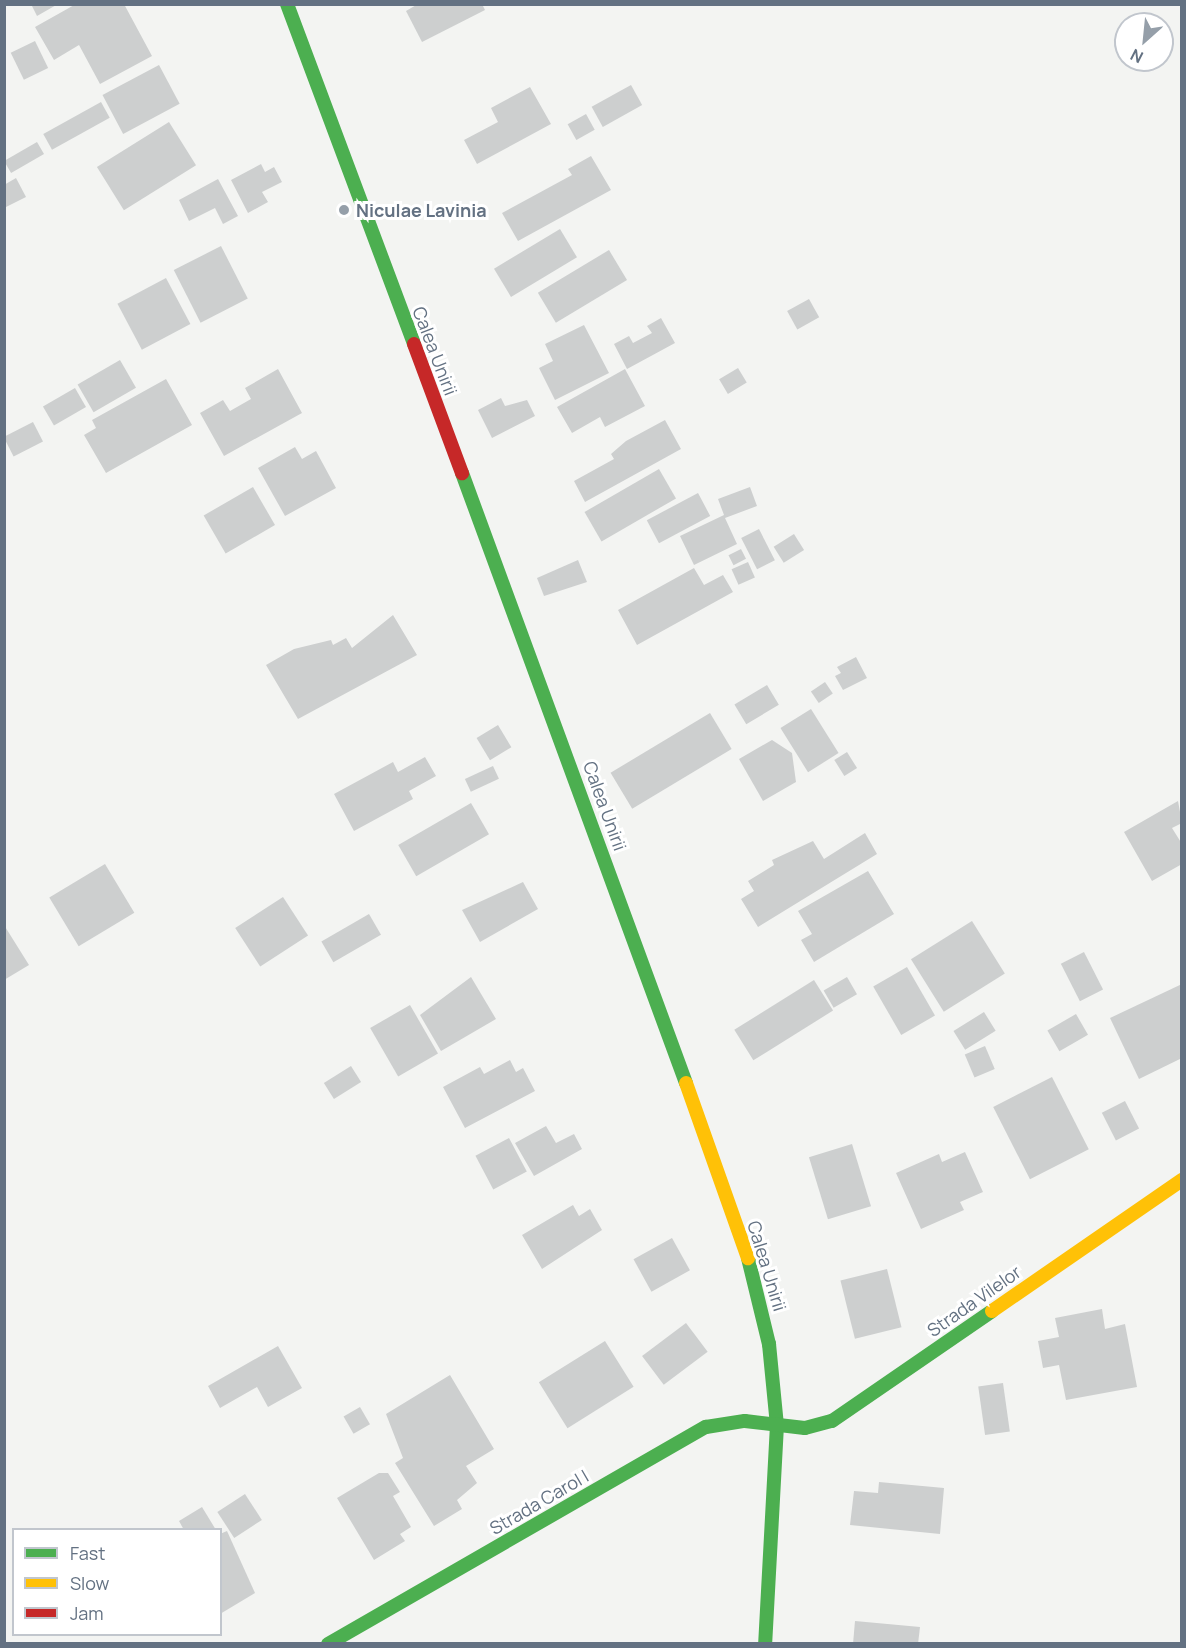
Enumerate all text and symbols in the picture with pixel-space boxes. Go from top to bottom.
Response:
north arrow [1114,12,1174,72]
text: N [1127,44,1147,69]
place label: Niculae Lavinia [356,199,487,221]
marker: Niculae Lavinia [337,203,351,217]
street label: Calea Unirii [408,304,462,398]
street label: Calea Unirii [579,758,631,854]
street label: Calea Unirii [743,1218,791,1314]
street label: Strada Vilelor [923,1261,1025,1341]
street label: Strada Carol I [486,1465,592,1539]
legend [12,1528,222,1636]
text: Fast [70,1541,105,1565]
text: Slow [70,1571,109,1595]
text: Jam [70,1601,104,1625]

